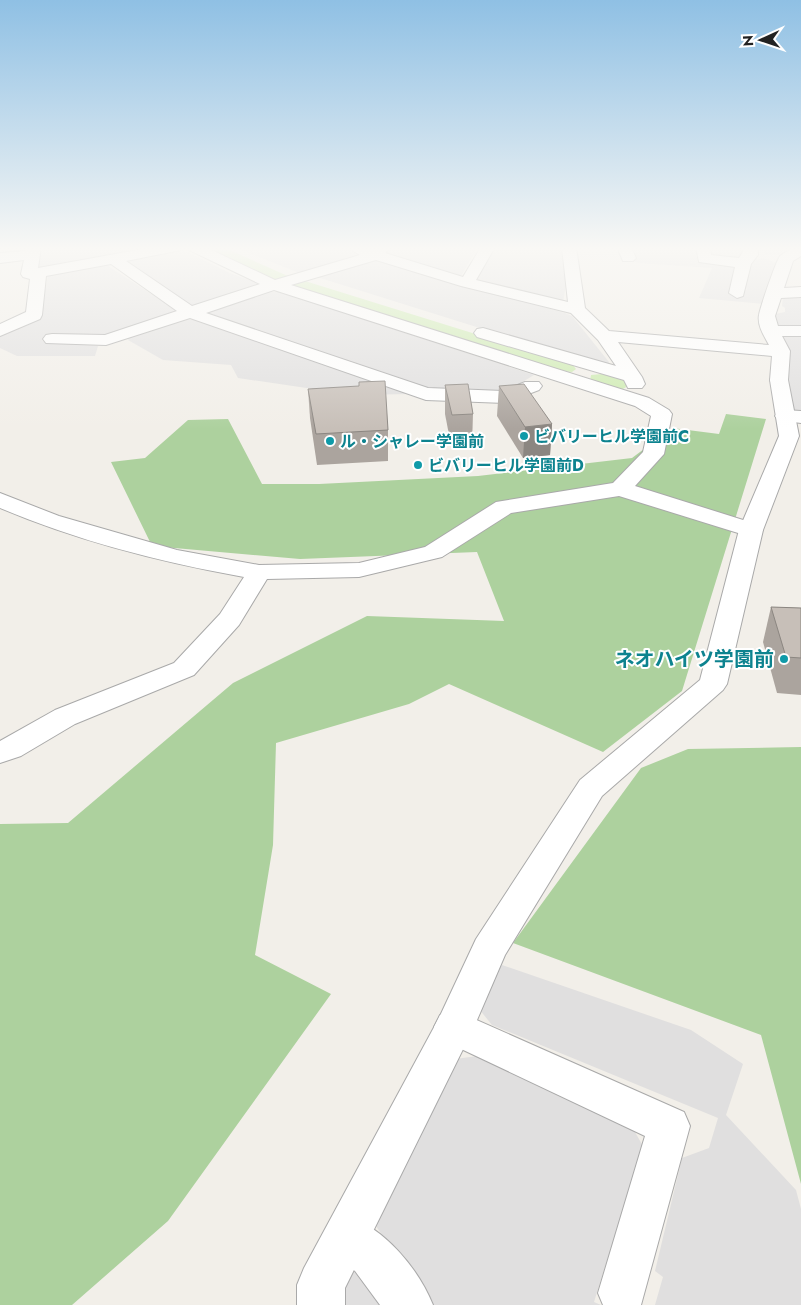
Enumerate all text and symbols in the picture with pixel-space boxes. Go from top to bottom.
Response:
north arrow [736,15,786,65]
text: N [738,35,758,47]
place label: ビバリーヒル学園前C [534,425,689,448]
place label: ル・シャレー学園前 [340,430,484,453]
marker: ビバリーヒル学園前C [518,430,530,442]
marker: ル・シャレー学園前 [324,435,336,447]
place label: ビバリーヒル学園前D [428,454,584,477]
marker: ビバリーヒル学園前D [412,459,424,471]
place label: ネオハイツ学園前 [614,645,774,674]
marker: ネオハイツ学園前 [778,653,790,665]

